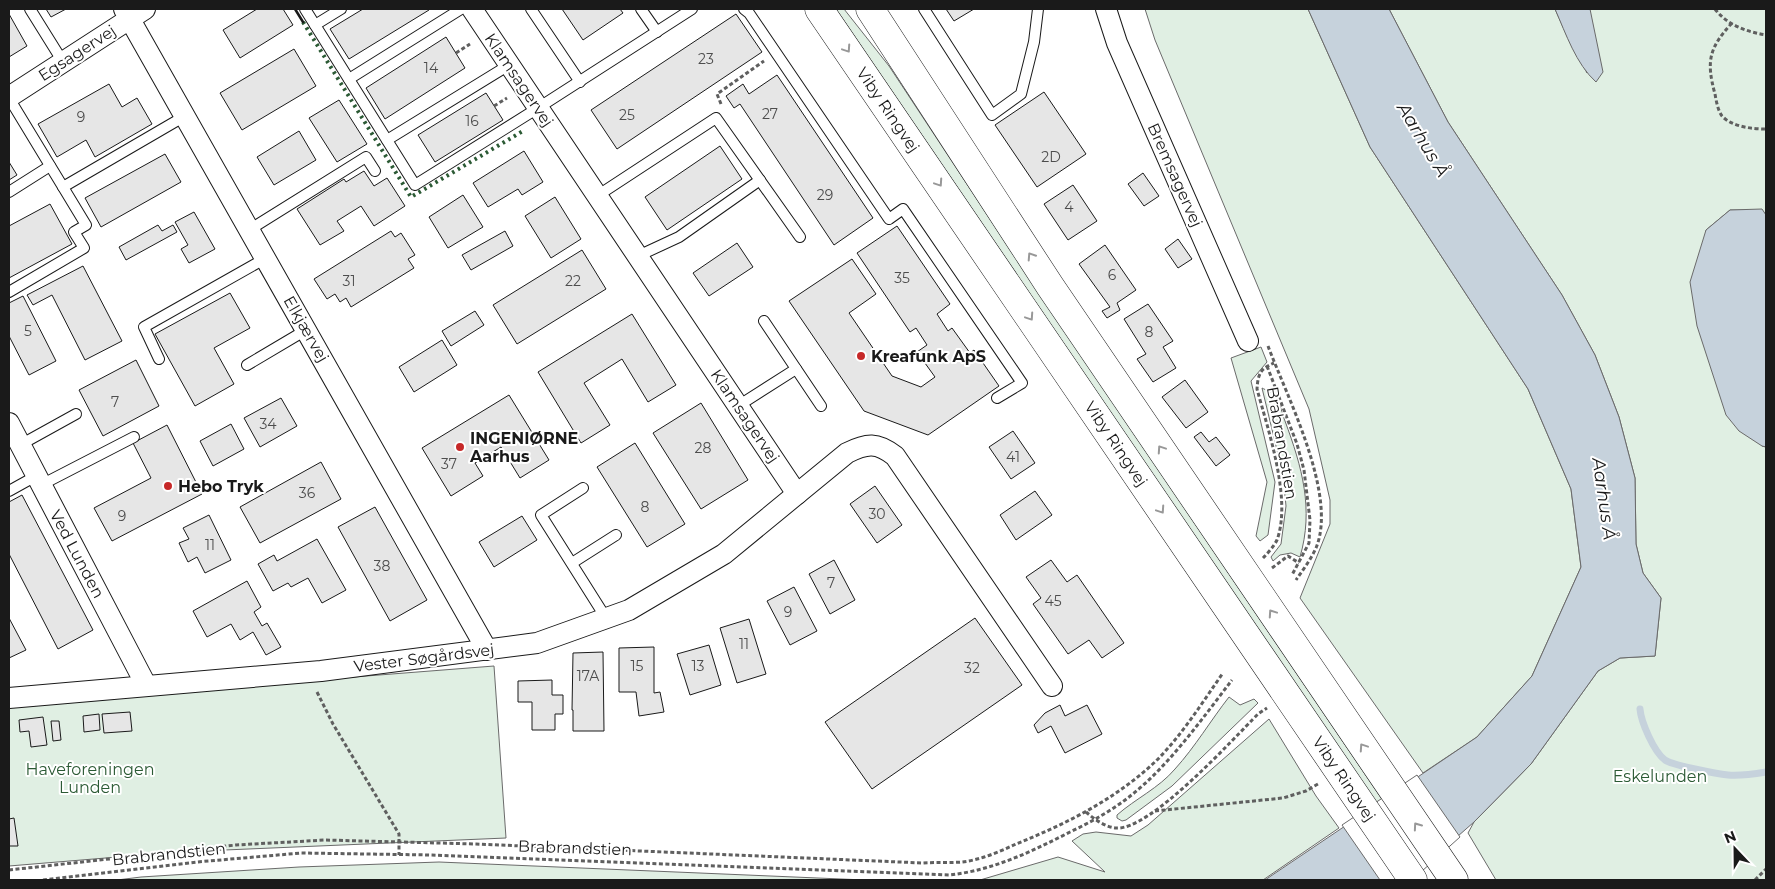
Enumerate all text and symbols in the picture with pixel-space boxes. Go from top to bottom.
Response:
street label: Egsagervej [35,21,119,85]
street label: Klamsagervej [481,30,557,130]
one-way arrow [841,43,850,53]
house number: 23 [698,50,714,68]
house number: 14 [424,59,439,77]
street label: Viby Ringvej [853,64,923,156]
water label: Aarhus Å [1392,97,1455,181]
house number: 27 [762,105,778,123]
house number: 25 [619,106,635,124]
house number: 9 [77,108,85,126]
house number: 16 [465,112,479,130]
street label: Bremsagervej [1144,120,1206,230]
house number: 2D [1041,148,1061,166]
one-way arrow [932,178,942,187]
house number: 29 [817,186,833,204]
house number: 4 [1064,198,1074,216]
one-way arrow [1028,253,1037,262]
house number: 6 [1108,266,1117,284]
house number: 35 [894,269,910,287]
house number: 31 [343,272,355,290]
house number: 22 [565,272,581,290]
street label: Elkjærvej [279,292,333,366]
one-way arrow [1024,311,1033,321]
house number: 5 [24,322,32,340]
house number: 8 [1145,323,1154,341]
place label: Kreafunk ApS [871,347,986,366]
marker: Kreafunk ApS [855,350,867,362]
street label: Klamsagervej [707,366,783,466]
street label: Brabrandstien [1263,385,1301,501]
house number: 7 [111,393,119,411]
street label: Viby Ringvej [1081,398,1151,490]
house number: 34 [259,415,277,433]
place label: INGENIØRNE Aarhus [469,429,578,466]
house number: 28 [695,439,712,457]
marker: INGENIØRNE Aarhus [454,441,466,453]
one-way arrow [1158,445,1167,455]
house number: 41 [1006,448,1020,466]
house number: 37 [441,455,457,473]
water label: Aarhus Å [1587,455,1622,542]
place label: Hebo Tryk [178,477,264,496]
marker: Hebo Tryk [162,480,174,492]
house number: 36 [299,484,316,502]
house number: 8 [641,498,650,516]
one-way arrow [1155,504,1164,513]
house number: 30 [868,505,886,523]
street label: Ved Lunden [46,507,108,601]
house number: 9 [118,507,126,525]
house number: 11 [205,536,215,554]
house number: 38 [374,557,390,575]
house number: 7 [827,574,835,592]
house number: 45 [1044,592,1062,610]
house number: 9 [784,603,792,621]
one-way arrow [1269,609,1278,618]
house number: 11 [739,635,749,653]
street label: Vester Søgårdsvej [353,640,495,676]
house number: 15 [631,657,644,675]
house number: 13 [692,657,705,675]
house number: 32 [964,659,980,677]
house number: 17A [577,667,600,685]
street label: Viby Ringvej [1309,733,1379,825]
one-way arrow [1360,743,1369,753]
park label: Haveforeningen Lunden [26,760,154,797]
park label: Eskelunden [1613,767,1707,786]
one-way arrow [1414,822,1423,831]
north arrow [1710,824,1760,874]
text: N [1722,826,1739,847]
street label: Brabrandstien [518,837,632,859]
street label: Brabrandstien [111,839,227,869]

